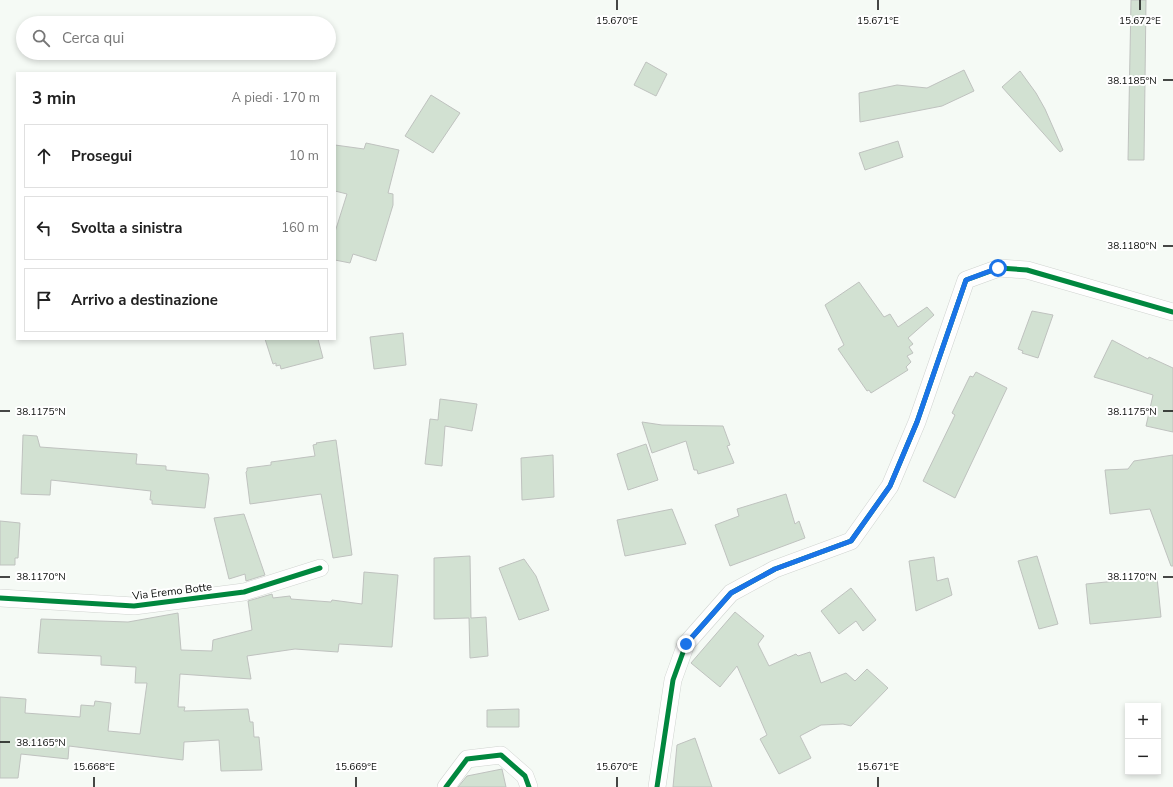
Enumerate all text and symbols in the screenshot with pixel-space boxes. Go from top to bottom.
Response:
text: 15.670°E [596,14,638,28]
text: 15.671°E [857,14,899,28]
text: 15.672°E [1119,14,1161,28]
search box [16,16,336,60]
icon: search [30,27,52,49]
text: Cerca qui [62,28,124,48]
text: 38.1185°N [1107,74,1157,88]
text: 3 min [32,87,76,110]
text: A piedi · 170 m [232,89,320,107]
icon: ahead [33,145,55,167]
text: Prosegui [71,146,132,166]
text: 10 m [289,147,319,165]
icon: left [33,217,55,239]
text: Svolta a sinistra [71,218,182,238]
text: 160 m [281,219,319,237]
text: 38.1180°N [1107,239,1157,253]
route start [989,259,1007,277]
icon: arrive [33,289,55,311]
text: Arrivo a destinazione [71,290,218,310]
text: 38.1175°N [16,405,66,419]
text: 38.1175°N [1107,405,1157,419]
text: 38.1170°N [16,570,66,584]
text: 38.1170°N [1107,570,1157,584]
street label: Via Eremo Botte [130,579,213,604]
route end [677,635,695,653]
map controls [1125,703,1161,775]
button: + [1125,703,1161,739]
text: 38.1165°N [16,736,66,750]
button: − [1125,739,1161,775]
text: 15.668°E [73,760,115,774]
text: 15.669°E [335,760,377,774]
text: 15.670°E [596,760,638,774]
text: 15.671°E [857,760,899,774]

